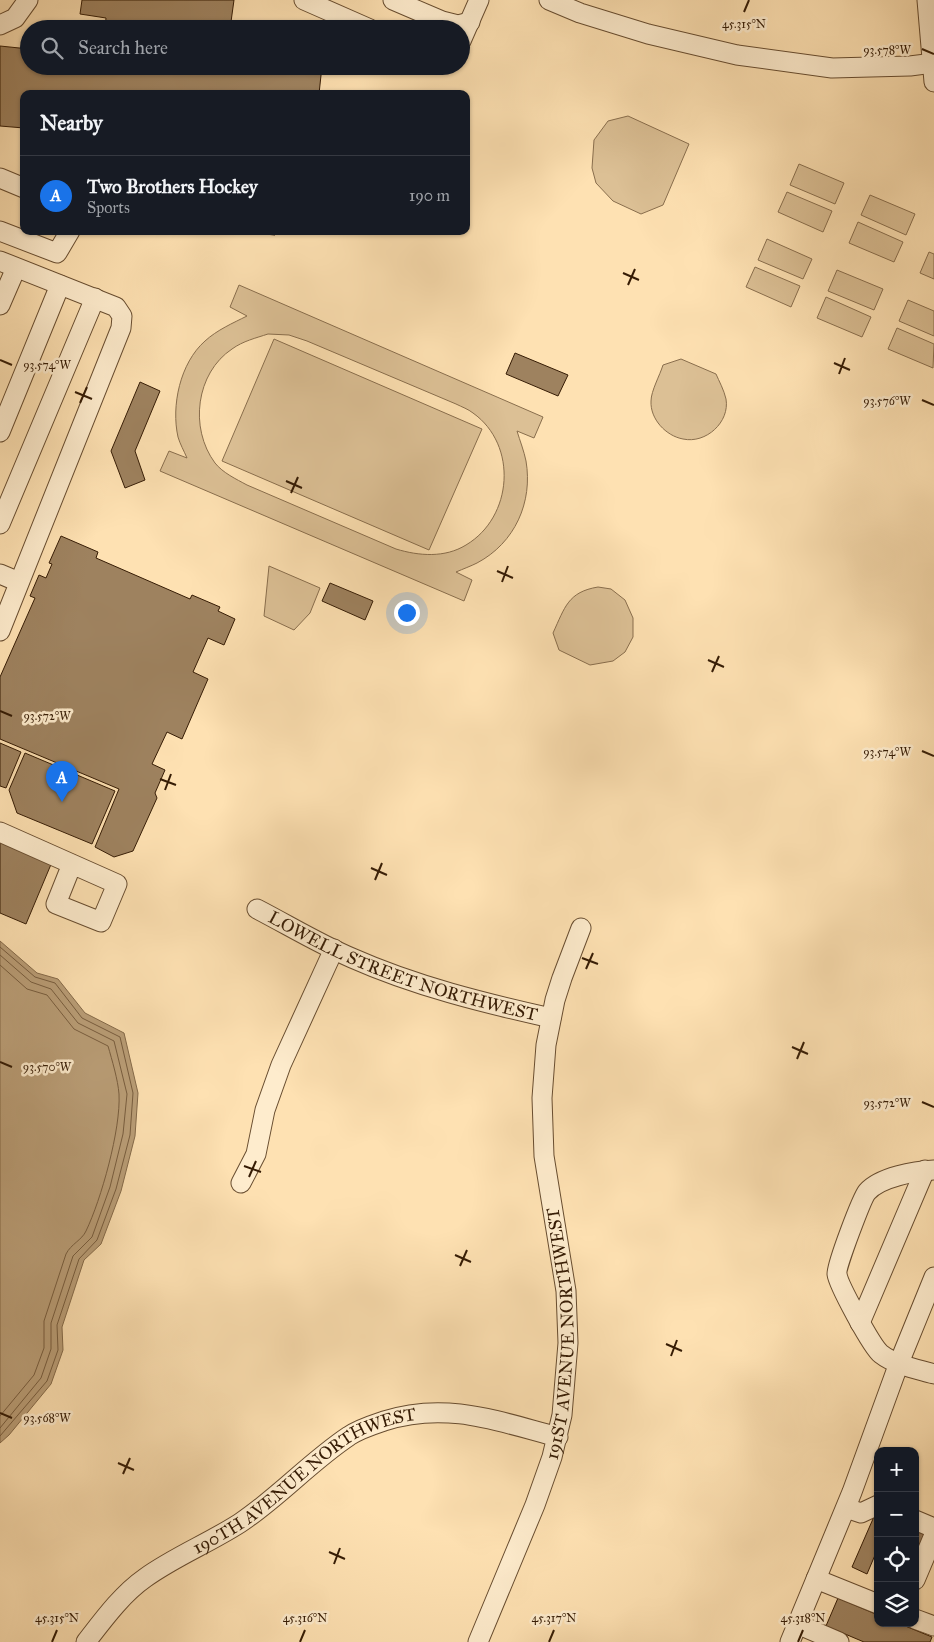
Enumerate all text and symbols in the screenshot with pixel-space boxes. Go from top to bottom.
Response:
text: 45.315°N [722,17,766,31]
search box [20,20,470,75]
icon: search [38,34,66,62]
text: Search here [78,36,168,59]
text: 93.578°W [863,43,911,57]
text: Nearby [40,110,103,136]
text: Two Brothers Hockey [87,175,258,198]
text: A [51,186,61,205]
text: 190 m [409,186,450,205]
text: Sports [87,198,130,217]
text: 93.574°W [23,358,71,372]
text: 93.576°W [863,394,911,408]
your location [394,600,420,626]
text: 93.572°W [23,709,71,723]
text: 93.574°W [863,745,911,759]
pin: A [46,761,78,802]
street label: LOWELL STREET NORTHWEST [265,906,540,1026]
text: 93.570°W [23,1060,72,1074]
text: 93.572°W [863,1096,911,1110]
street label: 191ST AVENUE NORTHWEST [541,1206,579,1462]
street label: 190TH AVENUE NORTHWEST [189,1403,418,1559]
text: 93.568°W [23,1411,71,1425]
map controls [874,1447,919,1627]
button: + [874,1447,919,1492]
button: − [874,1492,919,1537]
button: locate [874,1537,919,1582]
button: layers [874,1582,919,1627]
text: 45.315°N [35,1611,79,1625]
text: 45.316°N [283,1611,327,1625]
text: 45.317°N [532,1611,576,1625]
text: 45.318°N [781,1611,825,1625]

